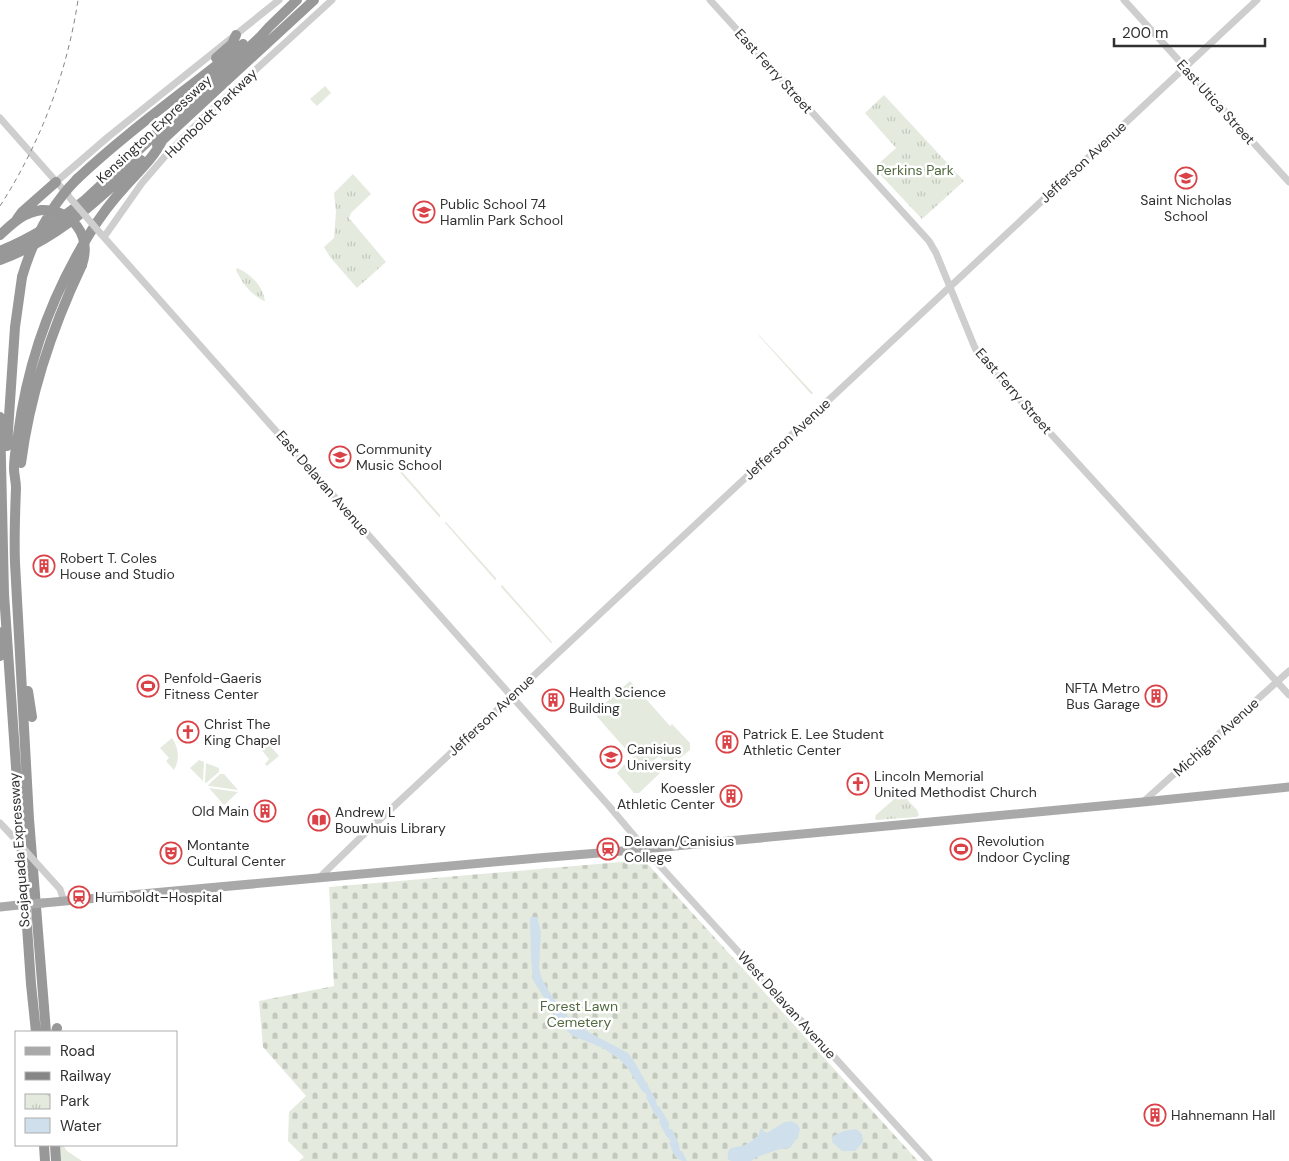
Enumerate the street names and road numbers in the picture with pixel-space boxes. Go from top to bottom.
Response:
street label: East Ferry Street [731,25,817,117]
street label: East Utica Street [1173,56,1259,148]
street label: Humboldt Parkway [161,64,261,162]
street label: Kensington Expressway [93,71,216,187]
street label: Jefferson Avenue [1036,117,1130,207]
street label: East Ferry Street [972,344,1056,438]
street label: Jefferson Avenue [740,394,834,484]
street label: East Delavan Avenue [272,427,374,539]
street label: Jefferson Avenue [444,670,538,760]
street label: Michigan Avenue [1169,694,1263,780]
street label: Scajaquada Expressway [5,772,33,928]
street label: West Delavan Avenue [734,947,840,1063]

